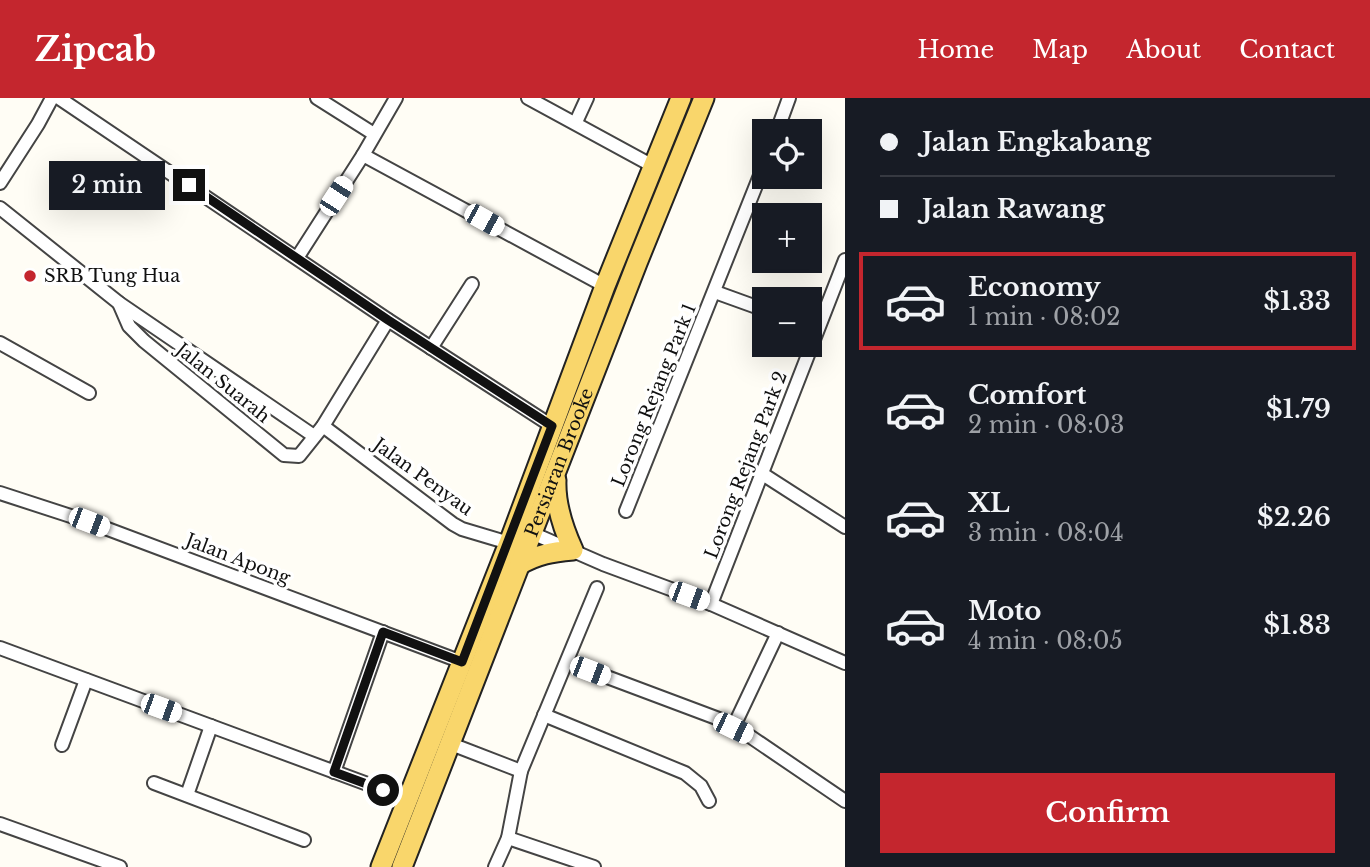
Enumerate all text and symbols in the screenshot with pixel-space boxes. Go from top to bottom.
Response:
text: Zipcab [35,29,156,70]
text: Home [918,35,994,64]
text: Map [1032,35,1088,64]
text: About [1126,35,1201,64]
text: Contact [1239,35,1335,64]
map controls [752,119,822,357]
button: locate [752,119,822,189]
text: Jalan Engkabang [922,126,1151,158]
callout: 2 min [49,160,164,210]
route end [173,169,205,201]
text: 2 min [72,171,142,199]
car [316,173,357,219]
text: Jalan Rawang [922,193,1105,225]
car [461,201,508,239]
button: + [752,203,822,273]
place label: SRB Tung Hua [44,265,180,287]
marker: SRB Tung Hua [22,268,38,284]
icon: car [884,270,947,333]
text: Economy [968,271,1101,303]
text: $1.33 [1263,285,1331,317]
button: − [752,287,822,357]
street label: Lorong Rejang Park 1 [607,300,701,490]
text: 1 min · 08:02 [968,303,1121,331]
street label: Jalan Suarah [170,337,274,428]
street label: Lorong Rejang Park 2 [700,368,792,562]
icon: car [884,378,947,441]
text: Comfort [968,379,1086,411]
street label: Persiaran Brooke [521,385,598,540]
text: $1.79 [1266,393,1331,425]
text: 2 min · 08:03 [968,411,1124,439]
street label: Jalan Penyau [367,432,477,520]
icon: car [884,486,947,549]
text: XL [968,487,1010,519]
text: $2.26 [1257,501,1331,533]
car [66,505,113,539]
text: 3 min · 08:04 [968,519,1124,547]
street label: Jalan Apong [181,528,294,589]
car [666,579,713,613]
icon: car [884,594,947,657]
text: Moto [968,595,1041,627]
text: $1.83 [1264,609,1331,641]
text: 4 min · 08:05 [968,627,1123,655]
car [567,654,614,688]
car [138,691,185,725]
car [710,709,757,747]
button: Confirm [880,773,1335,853]
route start [367,774,399,806]

